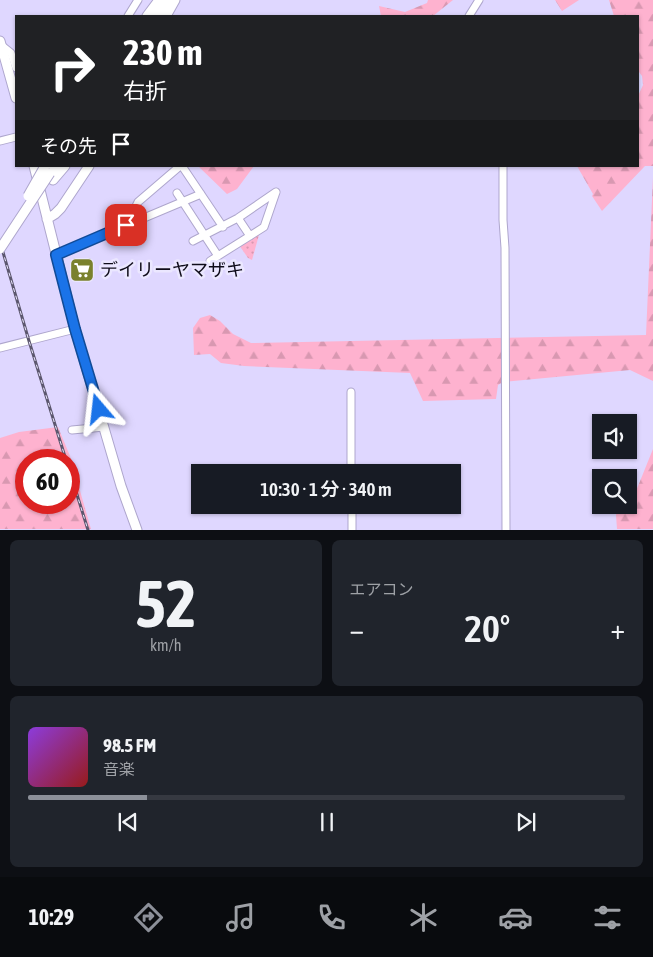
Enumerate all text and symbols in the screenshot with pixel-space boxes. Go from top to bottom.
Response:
text: 230 m [123,32,202,72]
icon: right [40,35,105,100]
text: 右折 [123,78,167,104]
icon: arrive [107,130,135,158]
text: その先 [40,135,97,157]
pin [105,204,147,246]
icon: arrive [112,211,140,239]
supermarket icon: デイリーヤマザキ [69,257,95,283]
place label: デイリーヤマザキ [100,259,244,280]
position arrow [72,382,124,434]
map controls [592,414,637,514]
button: sound [592,414,637,459]
speed limit sign: 60 [15,449,80,514]
button: search [592,469,637,514]
text: 10:30 · 1 分 · 340 m [260,478,392,500]
text: 52 [135,566,196,641]
text: エアコン [350,580,414,598]
text: 20° [464,607,510,650]
text: − [350,613,364,645]
text: + [610,613,625,645]
text: km/h [150,636,182,654]
text: 98.5 FM [103,734,156,756]
text: 音楽 [103,760,135,778]
icon: previous [114,808,142,836]
icon: pause [313,808,341,836]
icon: next [512,808,540,836]
icon: directions [131,900,166,935]
icon: music [223,900,258,935]
icon: phone [314,900,349,935]
icon: climate [406,900,441,935]
icon: car [498,900,533,935]
icon: filters [590,900,625,935]
text: 10:29 [28,904,74,930]

